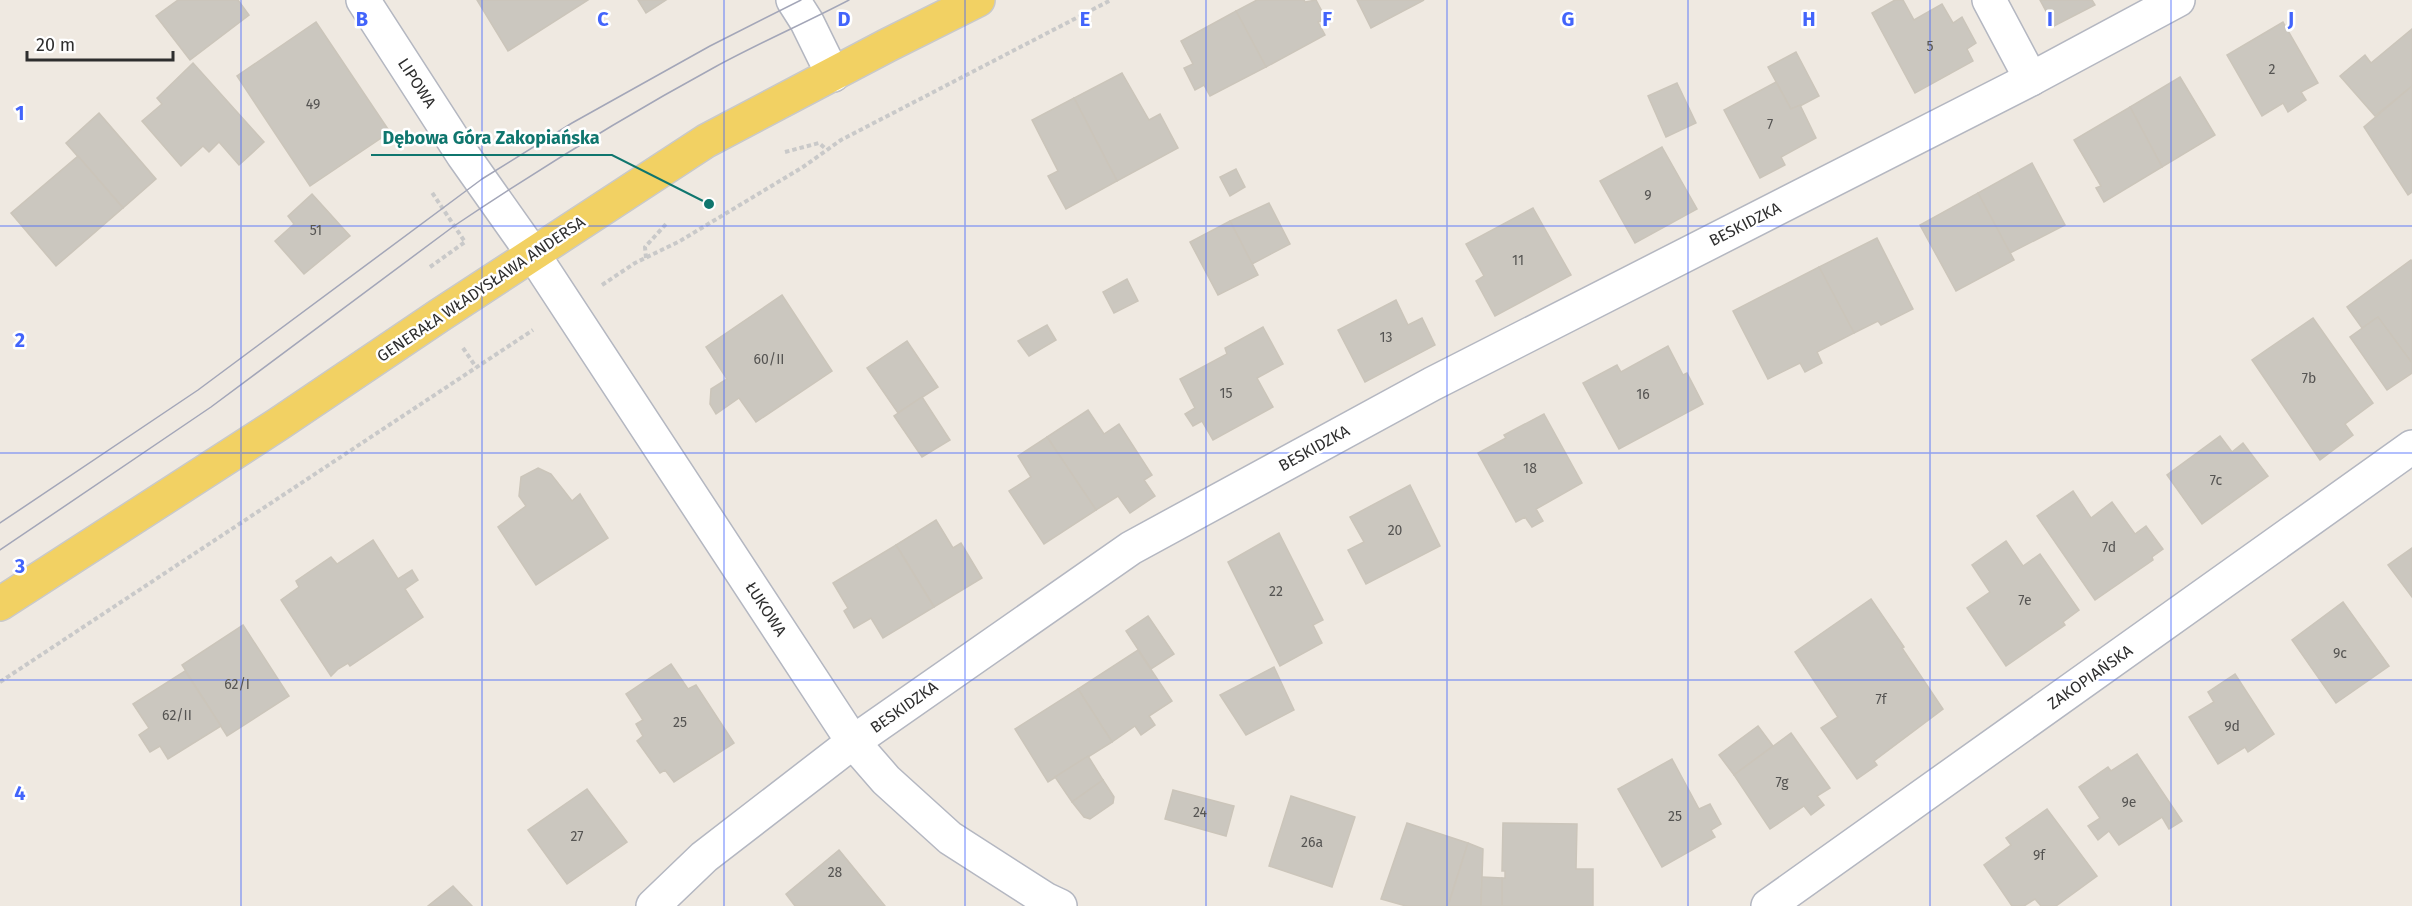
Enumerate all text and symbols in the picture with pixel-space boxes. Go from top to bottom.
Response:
text: B [356,7,368,31]
text: C [597,7,609,31]
text: D [837,7,851,31]
text: E [1080,7,1090,31]
text: F [1322,7,1332,31]
text: G [1562,7,1574,31]
text: H [1802,7,1816,31]
text: I [2047,7,2053,31]
text: J [2287,7,2294,31]
scale bar [27,24,172,62]
text: 20 m [36,34,75,56]
house number: 5 [1926,38,1934,55]
street label: LIPOWA [394,55,441,112]
house number: 2 [2269,61,2276,78]
house number: 49 [306,96,320,113]
text: 1 [15,101,25,125]
house number: 7 [1767,116,1773,133]
callout: Dębowa Góra Zakopiańska [371,119,612,155]
text: Dębowa Góra Zakopiańska [382,127,600,149]
house number: 9 [1644,187,1652,204]
street label: BESKIDZKA [1706,197,1785,250]
street label: GENERAŁA WŁADYSŁAWA ANDERSA [373,212,589,366]
house number: 51 [310,222,322,239]
house number: 11 [1512,252,1524,269]
text: 2 [15,328,25,352]
house number: 13 [1379,329,1393,346]
house number: 60/II [754,351,784,368]
house number: 7b [2302,370,2316,387]
house number: 15 [1219,385,1233,402]
house number: 16 [1636,386,1650,403]
street label: BESKIDZKA [1275,420,1353,475]
house number: 18 [1523,460,1537,477]
house number: 7c [2210,472,2223,489]
house number: 20 [1388,522,1403,539]
house number: 7d [2102,539,2116,556]
text: 3 [14,554,25,578]
street label: ŁUKOWA [741,578,791,640]
house number: 22 [1269,583,1283,600]
house number: 7e [2018,592,2032,609]
street label: ZAKOPIAŃSKA [2043,639,2137,713]
house number: 9c [2333,645,2347,662]
house number: 62/I [224,676,250,693]
street label: BESKIDZKA [867,676,942,737]
house number: 7f [1876,691,1888,708]
house number: 62/II [162,707,192,724]
house number: 25 [673,714,687,731]
house number: 9d [2224,718,2240,735]
house number: 7g [1775,774,1789,791]
text: 4 [14,781,26,805]
house number: 9e [2122,794,2136,811]
house number: 24 [1193,804,1208,821]
house number: 25 [1668,808,1682,825]
house number: 27 [570,828,584,845]
house number: 26a [1301,834,1323,851]
house number: 9f [2033,847,2046,864]
house number: 28 [828,864,843,881]

